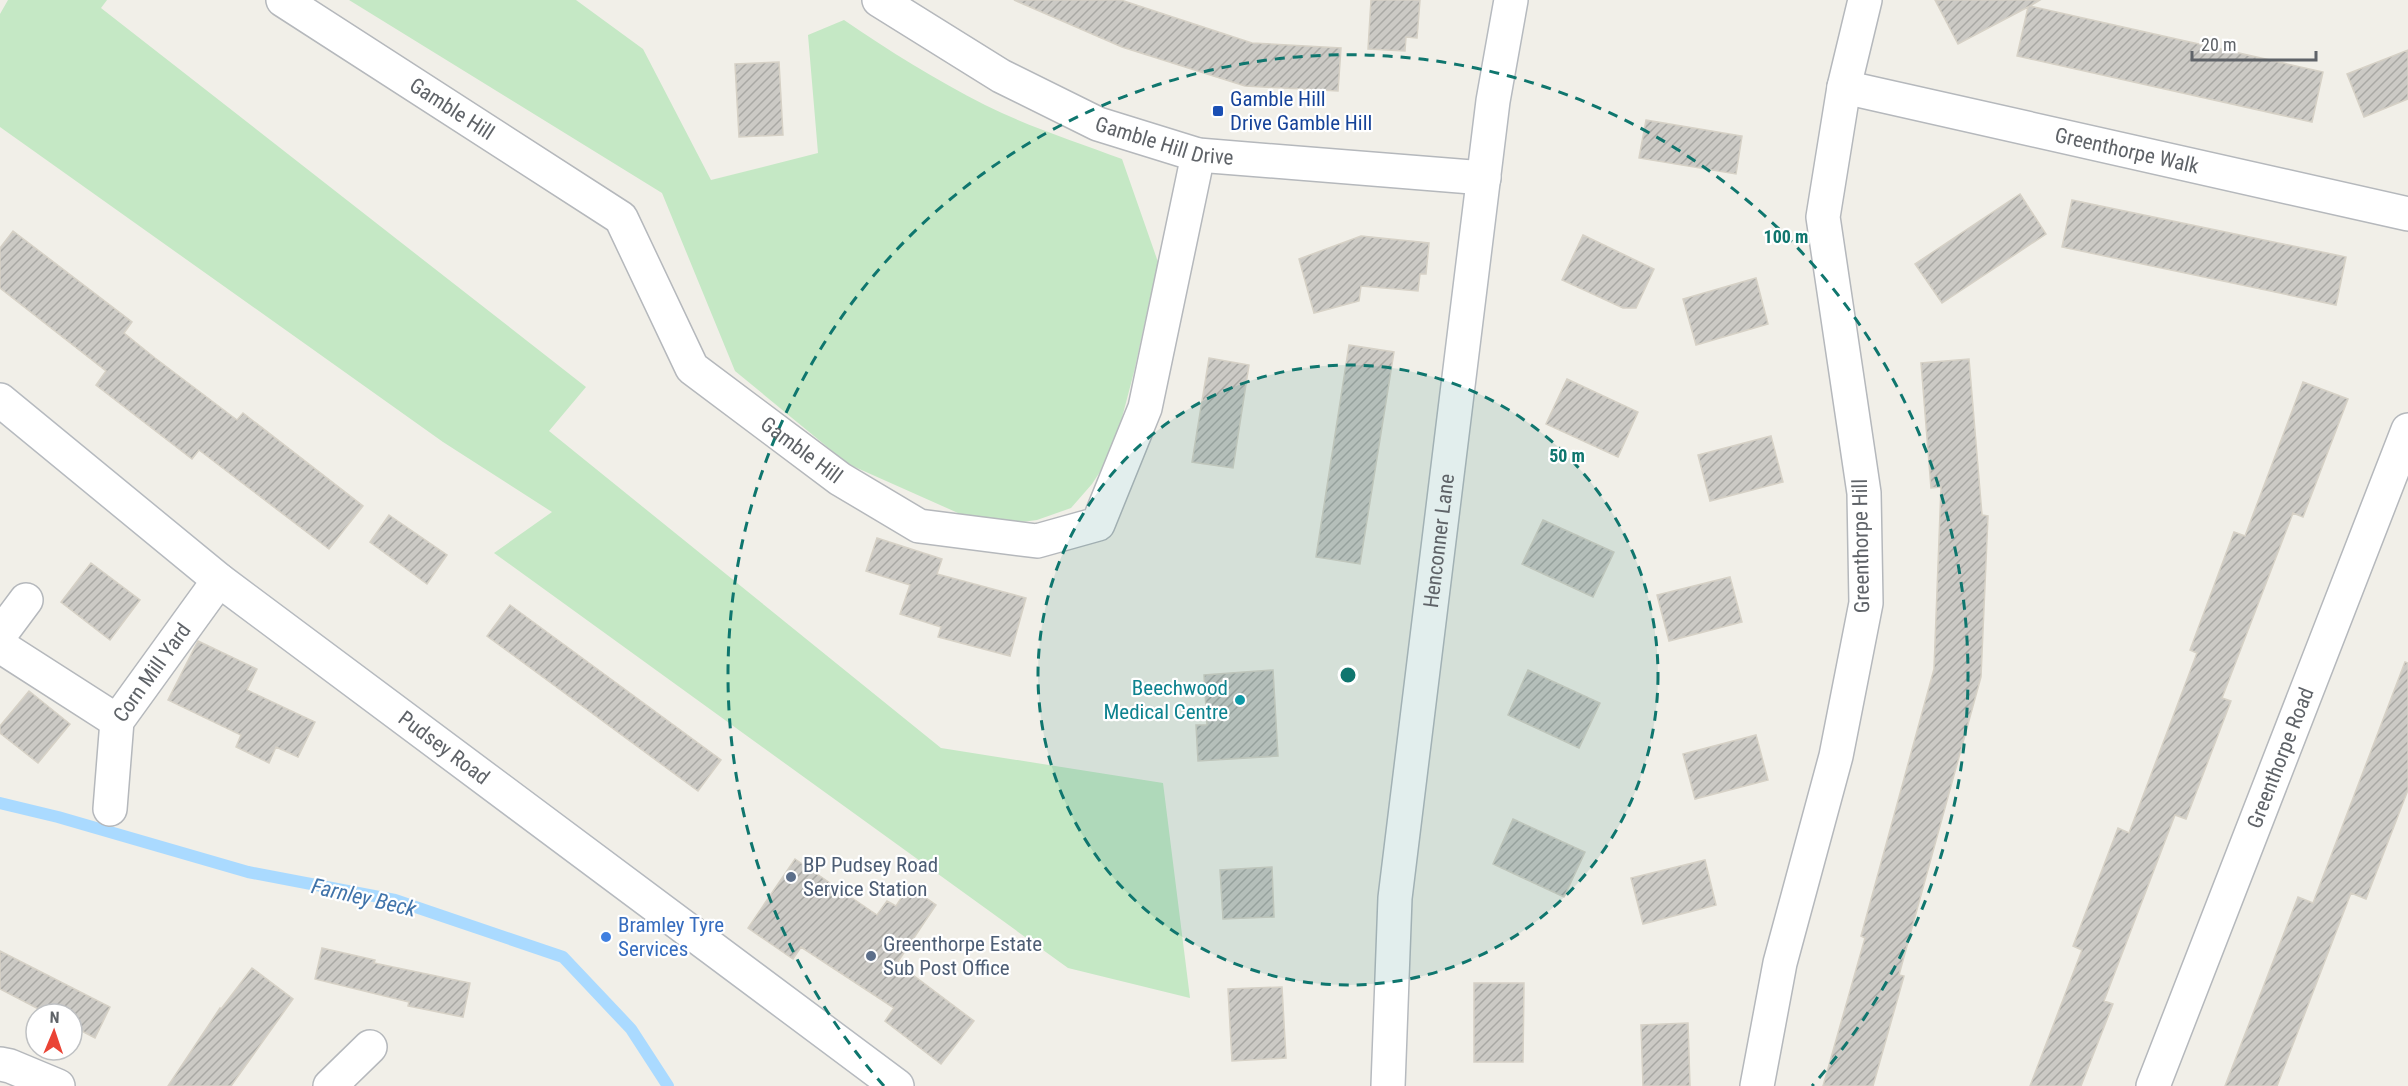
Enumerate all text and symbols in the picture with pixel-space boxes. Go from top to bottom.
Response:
scale bar [2192,24,2316,62]
text: 20 m [2201,34,2236,55]
street label: Gamble Hill [405,73,499,145]
place label: Gamble Hill Drive Gamble Hill [1230,87,1372,135]
marker: Gamble Hill Drive Gamble Hill [1211,104,1225,118]
street label: Gamble Hill Drive [1092,112,1235,170]
street label: Greenthorpe Walk [2053,123,2202,179]
text: 100 m [1764,226,1808,247]
street label: Gamble Hill [756,412,847,488]
text: 50 m [1549,445,1585,466]
street label: Henconner Lane [1419,472,1459,609]
street label: Greenthorpe Hill [1848,479,1874,613]
street label: Corn Mill Yard [108,619,196,727]
centre of rings [1338,665,1358,685]
place label: Beechwood Medical Centre [1103,676,1228,724]
street label: Greenthorpe Road [2242,684,2319,832]
marker: Beechwood Medical Centre [1233,693,1247,707]
street label: Pudsey Road [394,706,494,789]
place label: BP Pudsey Road Service Station [803,853,938,901]
marker: BP Pudsey Road Service Station [784,870,798,884]
water label: Farnley Beck [309,873,419,922]
place label: Bramley Tyre Services [618,913,724,961]
marker: Bramley Tyre Services [599,930,613,944]
place label: Greenthorpe Estate Sub Post Office [883,932,1042,980]
marker: Greenthorpe Estate Sub Post Office [864,949,878,963]
north arrow [24,1002,84,1062]
text: N [49,1008,60,1027]

